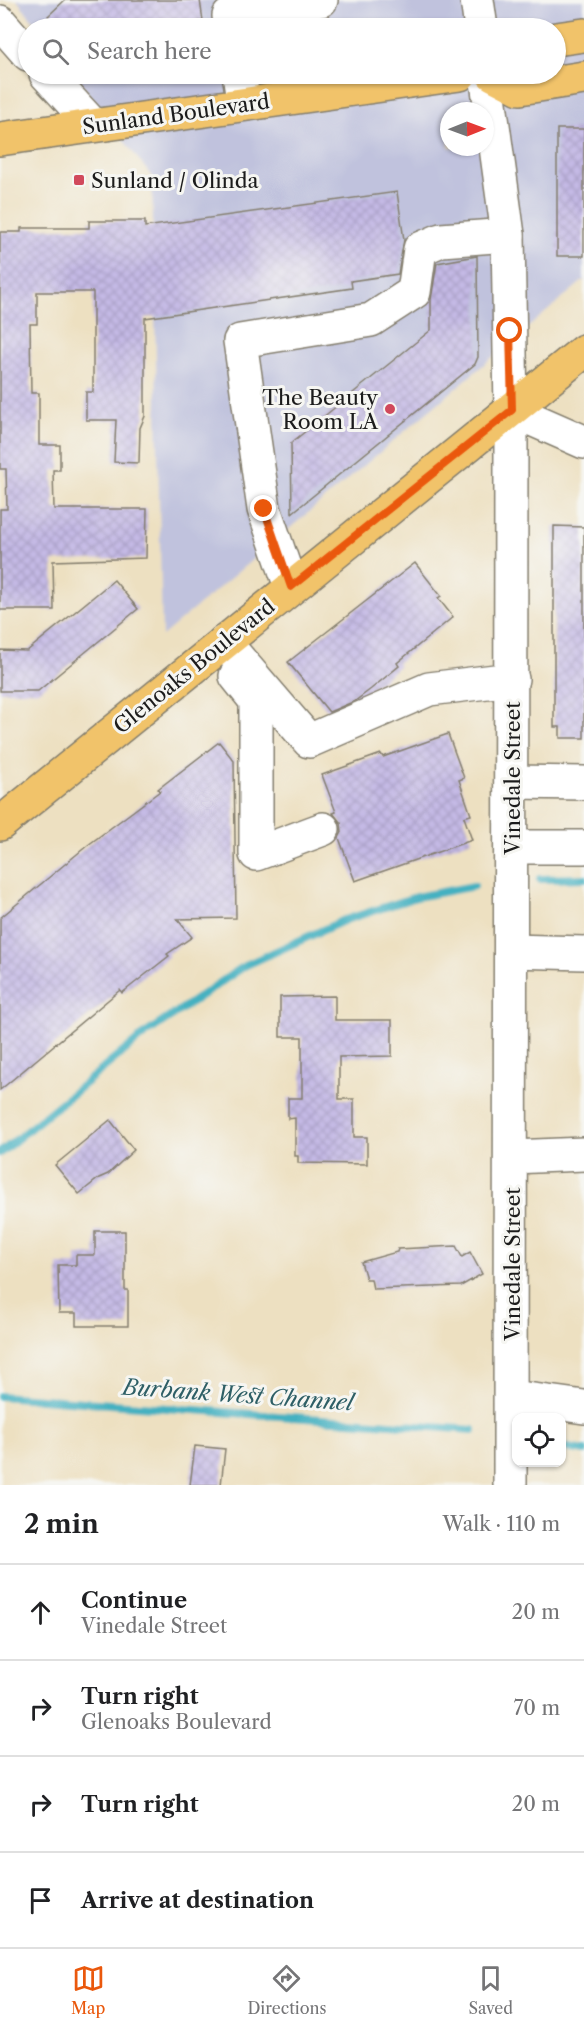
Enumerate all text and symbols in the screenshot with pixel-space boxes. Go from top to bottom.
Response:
search box [18,18,566,84]
icon: search [39,35,72,68]
text: Search here [87,38,212,65]
street label: Sunland Boulevard [81,88,271,140]
north arrow [440,102,494,156]
place label: Sunland / Olinda [91,168,260,193]
marker: Sunland / Olinda [72,173,86,187]
route start [496,317,522,343]
place label: The Beauty Room LA [262,385,378,434]
marker: The Beauty Room LA [383,402,397,416]
route end [250,495,276,521]
street label: Glenoaks Boulevard [108,593,280,739]
street label: Vinedale Street [500,701,525,856]
street label: Vinedale Street [500,1187,525,1342]
water label: Burbank West Channel [120,1373,357,1417]
map controls [512,1413,566,1467]
button: locate [512,1413,566,1467]
text: 2 min [24,1508,99,1540]
text: Walk · 110 m [443,1512,560,1536]
text: Continue [81,1587,187,1614]
icon: ahead [24,1596,57,1629]
text: 20 m [512,1600,560,1624]
text: Vinedale Street [81,1614,227,1638]
text: Turn right [81,1683,199,1710]
icon: right [24,1692,57,1725]
text: 70 m [514,1696,560,1720]
text: Glenoaks Boulevard [81,1710,272,1734]
icon: right [24,1788,57,1821]
text: Turn right [81,1791,199,1818]
text: 20 m [512,1792,560,1816]
icon: arrive [24,1884,57,1917]
text: Arrive at destination [81,1887,314,1914]
tab: Map [71,1962,105,2018]
tab: Directions [247,1962,326,2018]
tab: Saved [469,1962,513,2018]

